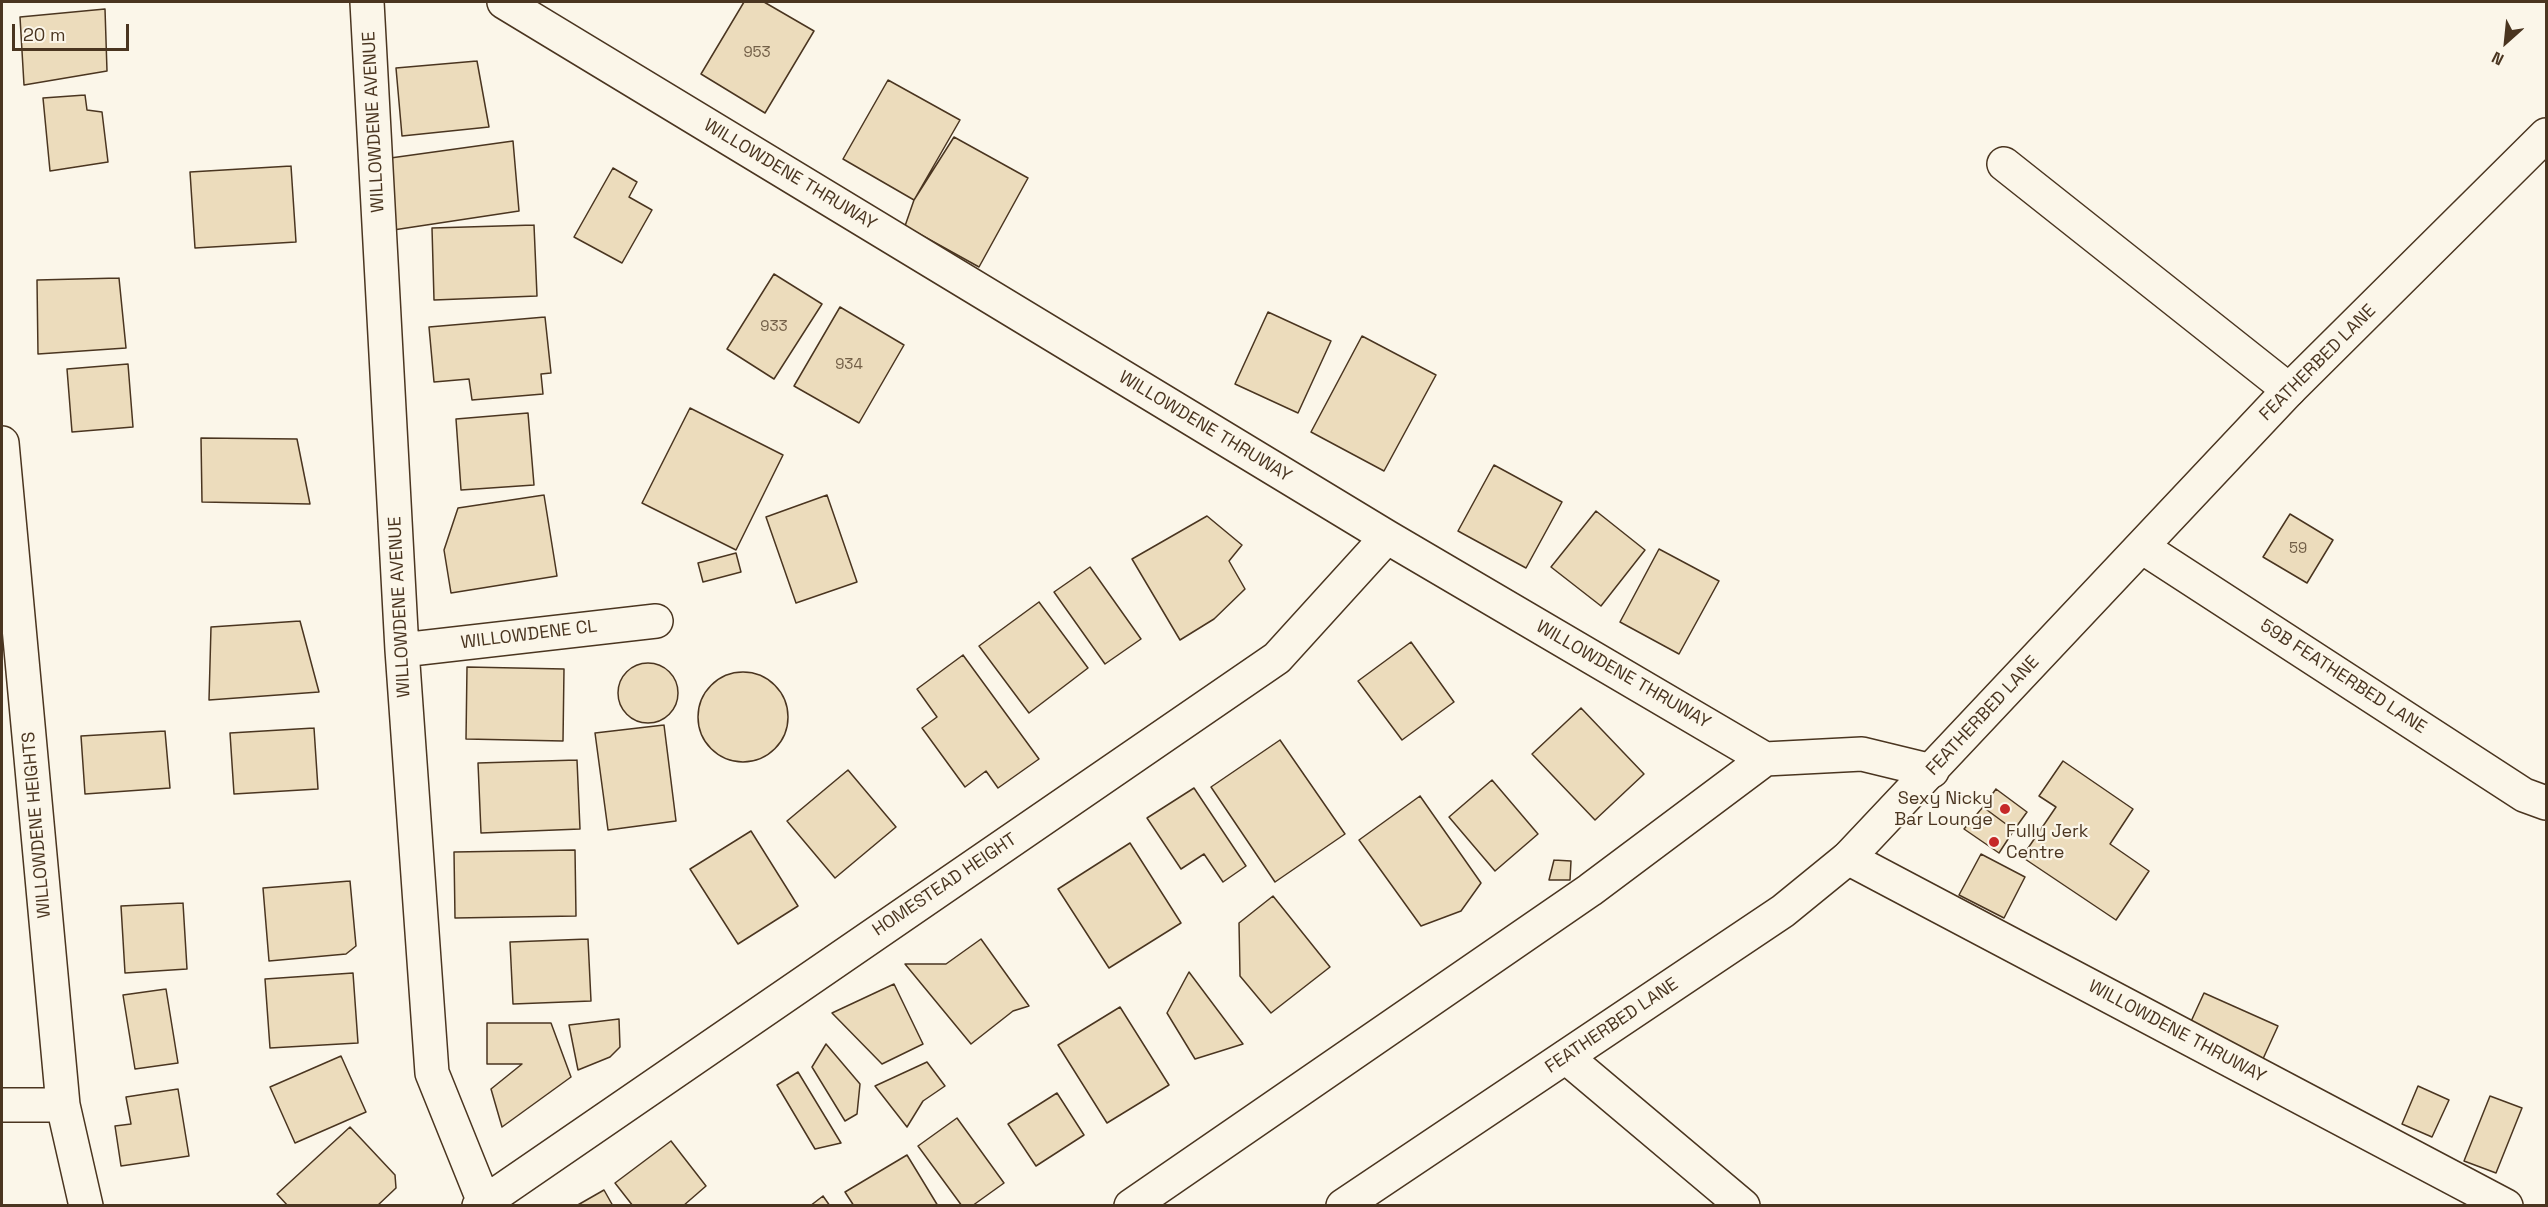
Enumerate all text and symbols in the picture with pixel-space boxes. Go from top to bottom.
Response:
scale bar [15,12,132,50]
north arrow [2476,12,2536,72]
text: 20 m [23,23,66,46]
street label: WILLOWDENE AVENUE [358,31,390,213]
house number: 953 [743,44,771,62]
text: N [2488,47,2507,70]
street label: WILLOWDENE THRUWAY [700,115,880,235]
street label: FEATHERBED LANE [2255,300,2381,426]
house number: 933 [760,318,788,336]
house number: 934 [835,356,863,374]
street label: WILLOWDENE THRUWAY [1115,367,1295,487]
street label: WILLOWDENE AVENUE [384,516,416,698]
house number: 59 [2289,540,2307,558]
street label: 59B FEATHERBED LANE [2256,615,2430,739]
street label: WILLOWDENE CL [460,616,598,654]
street label: WILLOWDENE THRUWAY [1532,616,1714,734]
street label: FEATHERBED LANE [1922,652,2044,780]
street label: WILLOWDENE HEIGHTS [18,731,56,919]
place label: Sexy Nicky Bar Lounge [1894,788,1993,830]
marker: Sexy Nicky Bar Lounge [1998,802,2012,816]
place label: Fully Jerk Centre [2006,821,2089,864]
street label: HOMESTEAD HEIGHT [869,829,1021,941]
marker: Fully Jerk Centre [1987,835,2001,849]
street label: FEATHERBED LANE [1541,974,1683,1078]
street label: WILLOWDENE THRUWAY [2085,976,2269,1088]

